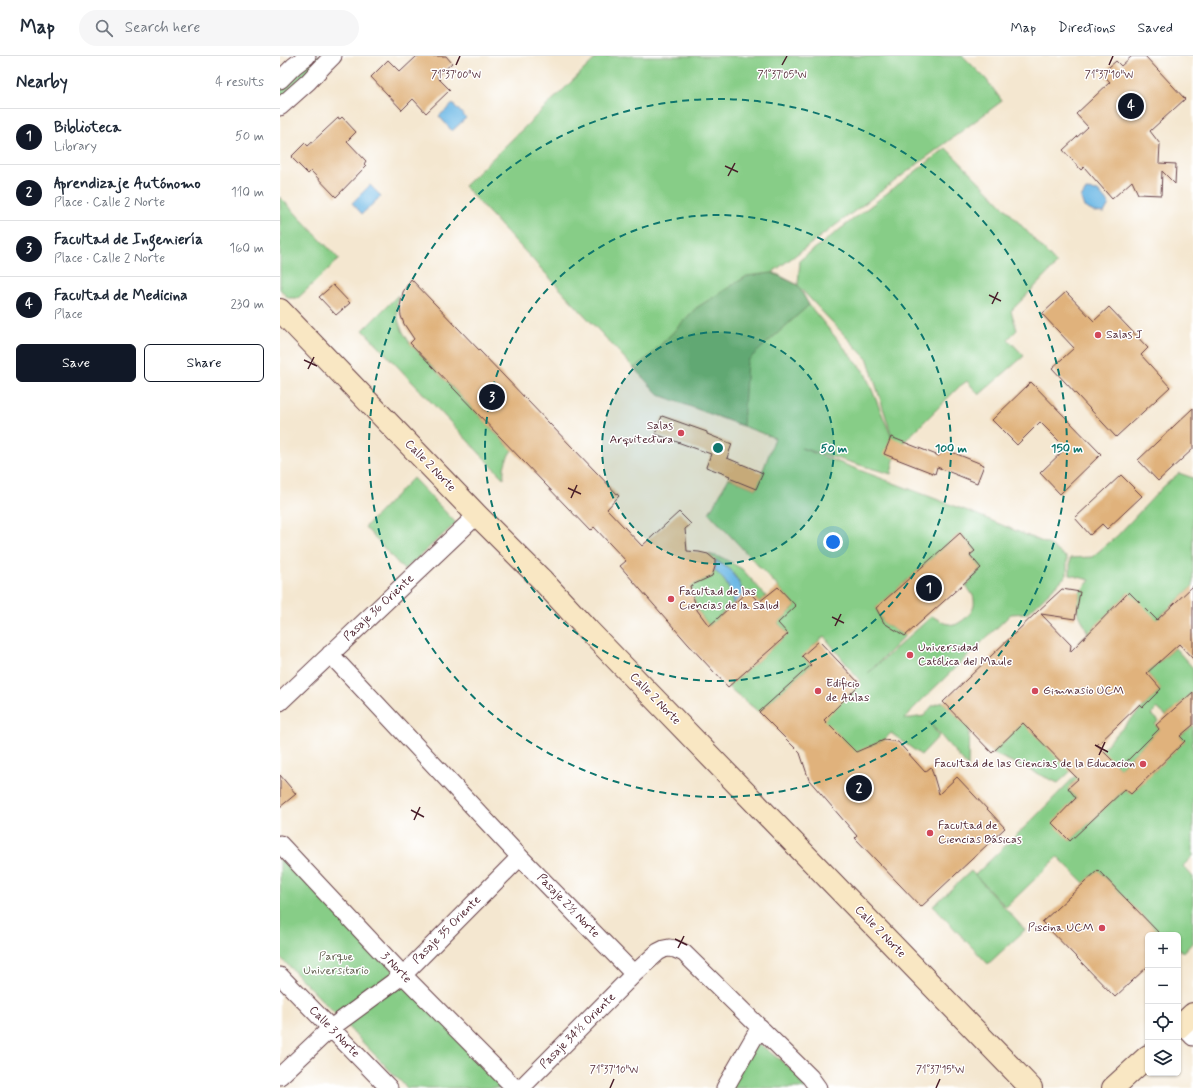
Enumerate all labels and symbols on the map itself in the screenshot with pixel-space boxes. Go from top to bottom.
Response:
text: 71°37'00"W [431,68,481,82]
text: 71°37'05"W [757,68,807,82]
text: 71°37'10"W [1085,68,1133,82]
pin: 4 [1118,91,1144,121]
place label: Salas J [1106,327,1143,343]
marker: Salas J [1093,330,1103,340]
pin: 3 [479,382,505,412]
place label: Salas Arquitectura [610,418,673,448]
marker: Salas Arquitectura [676,428,686,438]
street label: Calle 2 Norte [401,436,459,496]
centre of rings [711,441,725,455]
text: 50 m [821,441,848,457]
text: 100 m [935,441,968,457]
text: 150 m [1051,441,1083,457]
your location [823,532,843,552]
street label: Pasaje 36 Oriente [340,571,418,645]
pin: 1 [916,573,942,603]
place label: Facultad de las Ciencias de la Salud [679,584,779,614]
marker: Facultad de las Ciencias de la Salud [666,594,676,604]
place label: Universidad Católica del Maule [918,640,1012,670]
marker: Universidad Católica del Maule [905,650,915,660]
street label: Calle 2 Norte [626,669,684,729]
place label: Edificio de Aulas [826,676,869,706]
place label: Gimnasio UCM [1043,683,1124,699]
marker: Edificio de Aulas [813,686,823,696]
marker: Gimnasio UCM [1030,686,1040,696]
place label: Facultad de las Ciencias de la Educacion [934,756,1135,772]
marker: Facultad de las Ciencias de la Educacion [1138,759,1148,769]
pin: 2 [846,773,872,803]
place label: Facultad de Ciencias Básicas [938,818,1022,848]
marker: Facultad de Ciencias Básicas [925,828,935,838]
street label: Pasaje 2½ Norte [533,870,603,942]
street label: Pasaje 35 Oriente [409,892,485,968]
street label: Calle 2 Norte [851,902,909,962]
place label: Piscina UCM [1028,920,1094,936]
marker: Piscina UCM [1097,923,1107,933]
park label: Parque Universitario [303,949,369,979]
street label: 3 Norte [377,949,415,987]
street label: Pasaje 34½ Oriente [537,989,620,1072]
street label: Calle 3 Norte [305,1003,363,1061]
text: 71°37'10"W [590,1063,638,1077]
text: 71°37'15"W [916,1063,964,1077]

